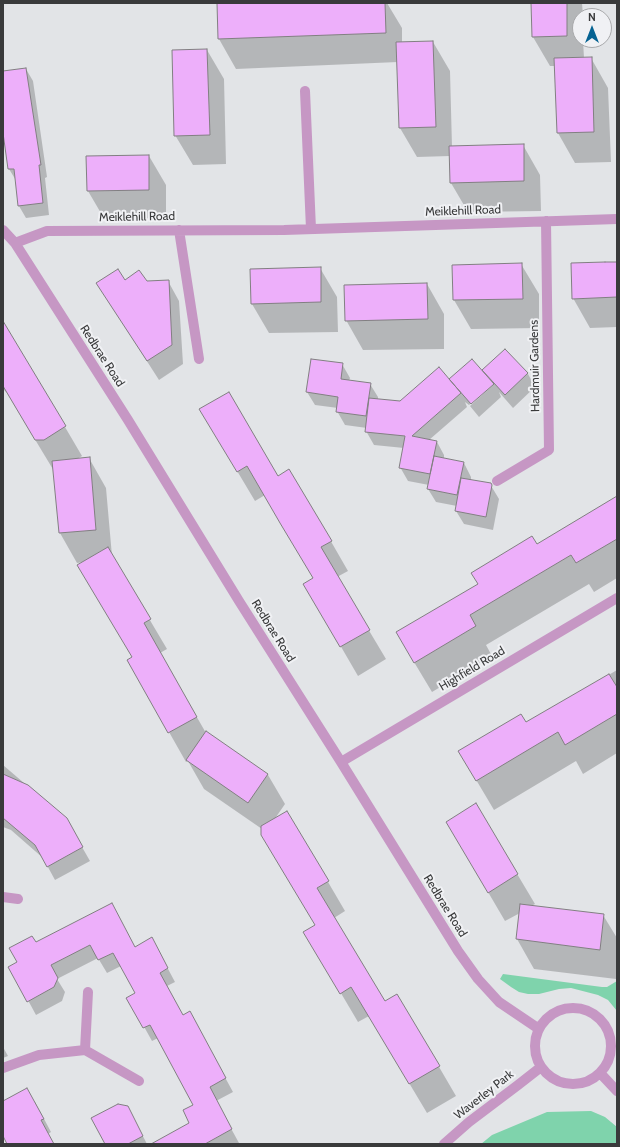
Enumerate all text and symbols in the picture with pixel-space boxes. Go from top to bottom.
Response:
north arrow [572,8,612,48]
text: N [588,10,596,24]
street label: Meiklehill Road [425,202,501,220]
street label: Meiklehill Road [99,209,175,225]
street label: Hardmuir Gardens [527,320,543,412]
street label: Redbrae Road [77,322,127,390]
street label: Redbrae Road [248,597,298,665]
street label: Highfield Road [437,644,507,694]
street label: Redbrae Road [420,872,470,940]
street label: Waverley Park [451,1067,517,1123]

